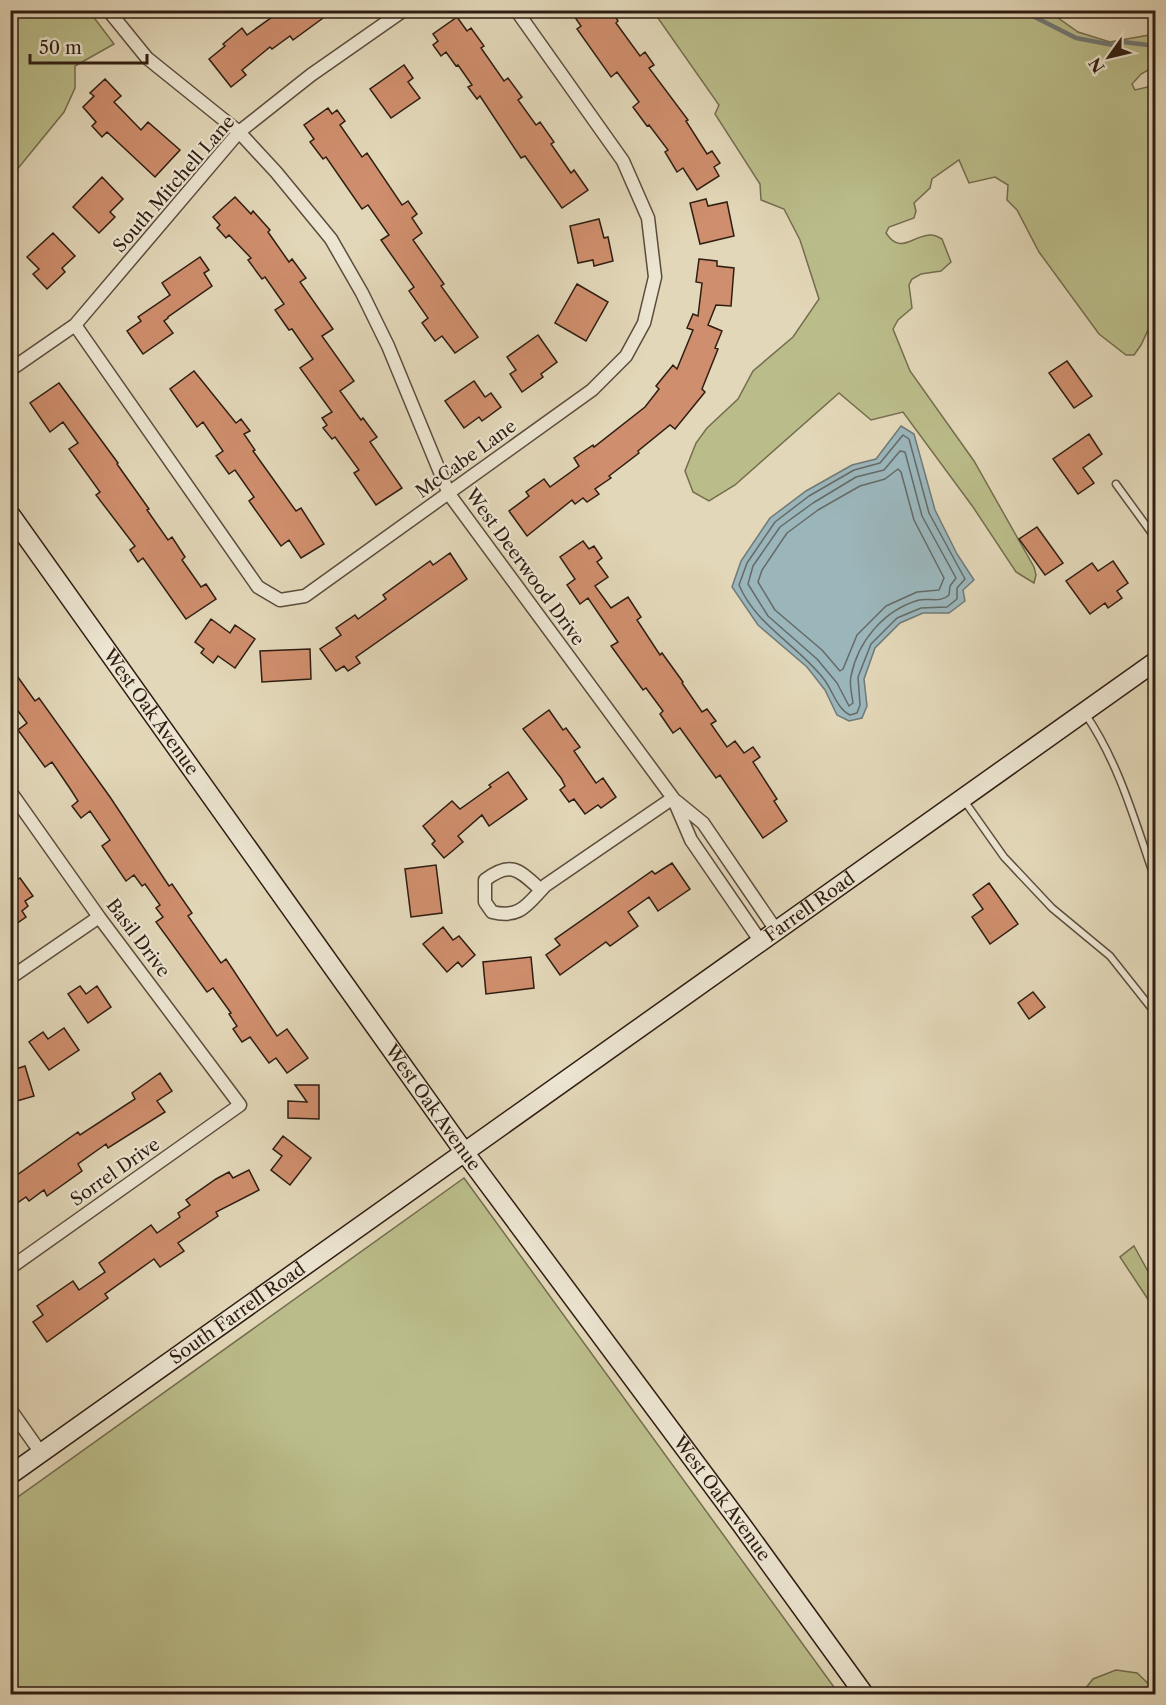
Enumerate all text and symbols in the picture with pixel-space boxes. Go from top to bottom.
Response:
scale bar [30,27,147,65]
north arrow [1079,27,1139,87]
text: 50 m [39,37,82,59]
text: N [1084,54,1109,77]
street label: South Mitchell Lane [109,111,239,257]
street label: McCabe Lane [411,415,521,503]
street label: West Deerwood Drive [460,483,589,650]
street label: West Oak Avenue [98,644,203,779]
street label: Farrell Road [760,867,859,946]
street label: Basil Drive [101,895,175,981]
street label: West Oak Avenue [380,1040,485,1175]
street label: Sorrel Drive [66,1133,164,1211]
street label: South Farrell Road [165,1258,310,1369]
street label: West Oak Avenue [668,1431,775,1565]

